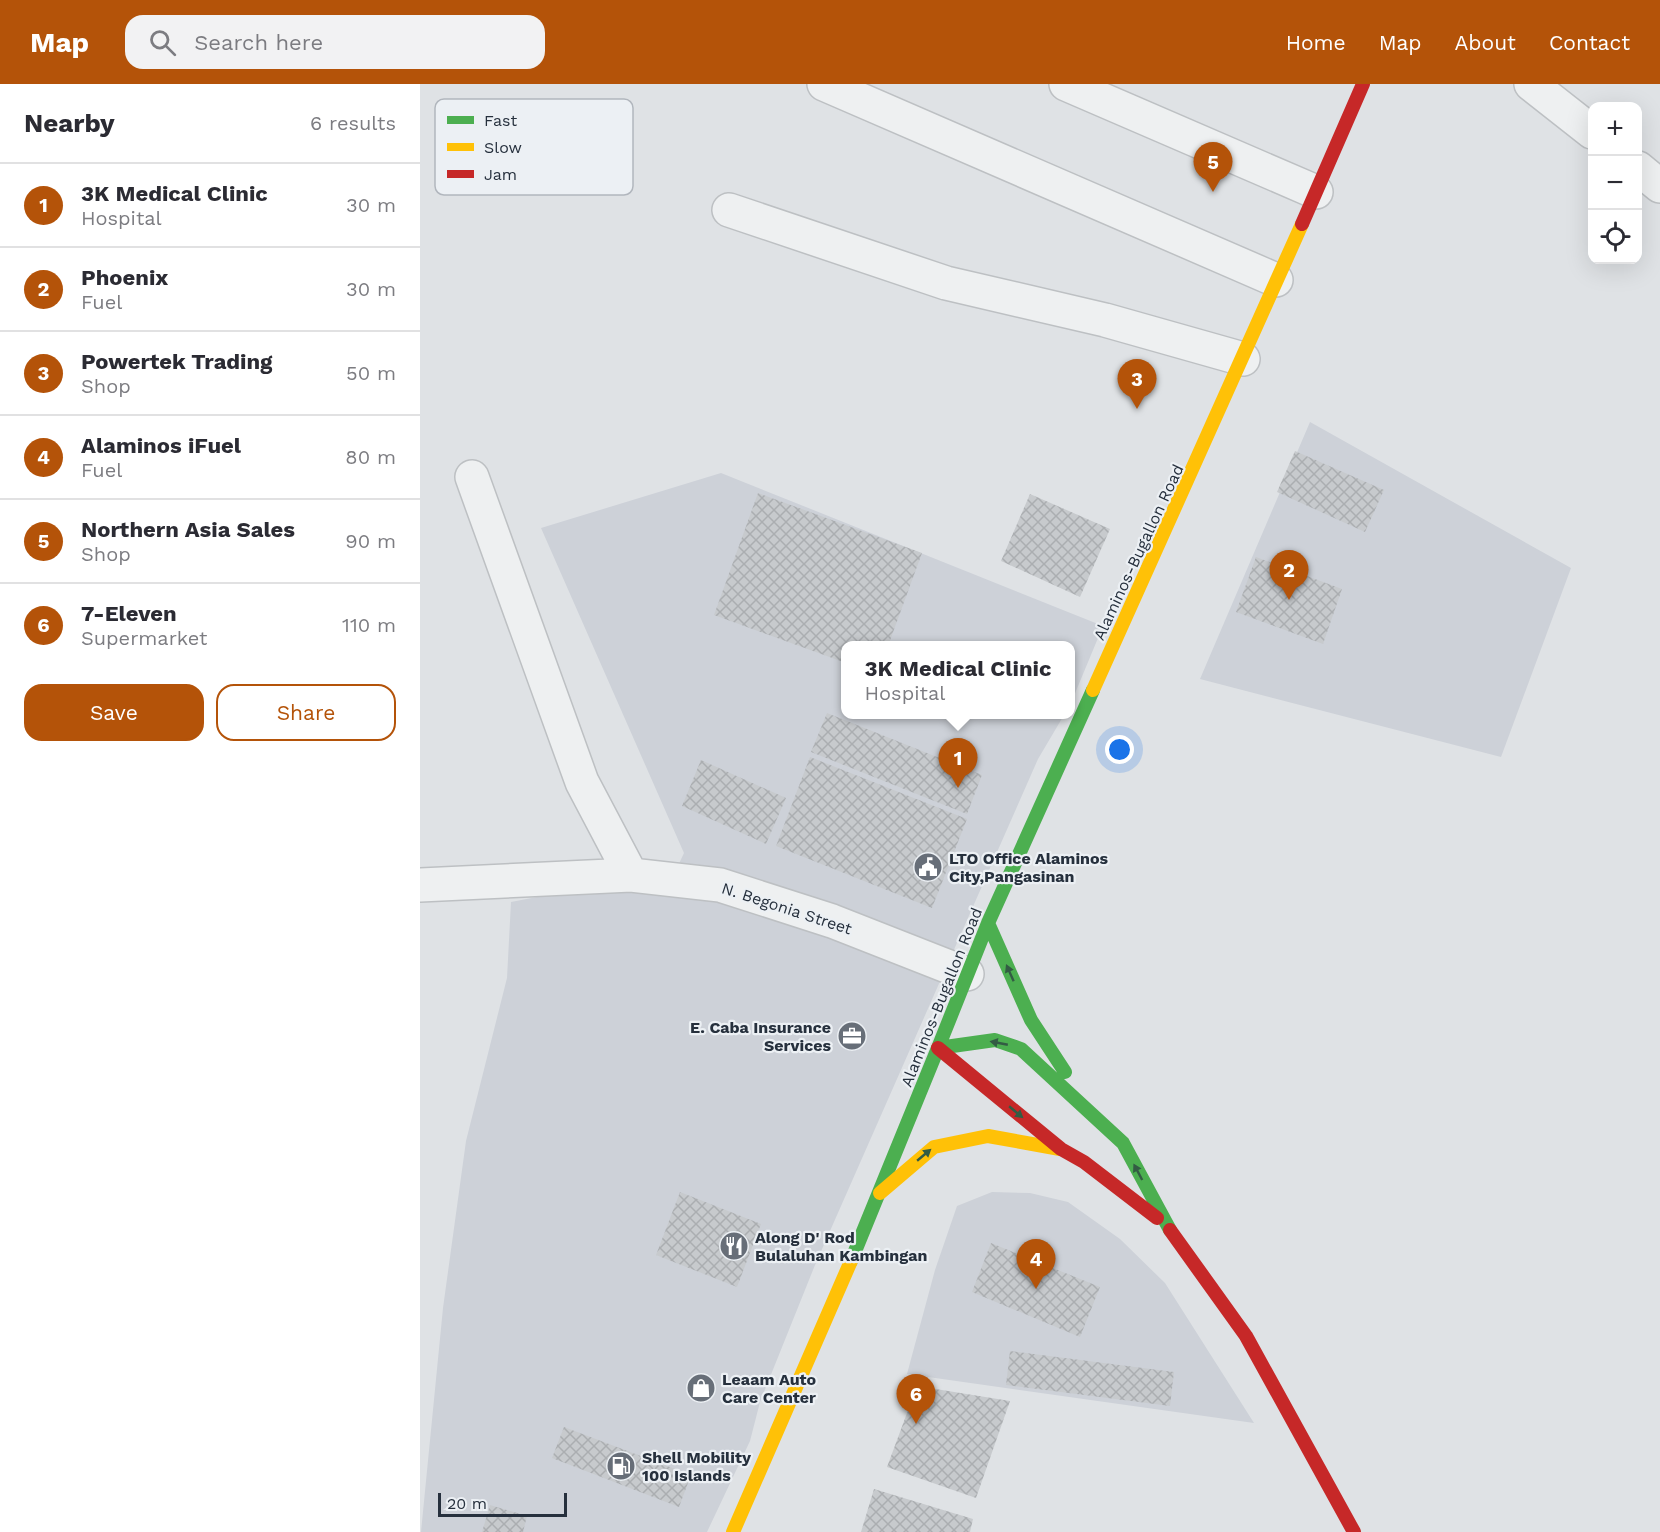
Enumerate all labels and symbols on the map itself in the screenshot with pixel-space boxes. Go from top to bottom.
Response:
legend [435,99,633,195]
text: Fast [484,111,517,130]
text: Slow [484,138,522,157]
pin: 5 [1194,142,1232,192]
text: Jam [484,165,517,184]
pin: 3 [1118,360,1156,409]
street label: Alaminos-Bugallon Road [1089,461,1188,643]
pin: 2 [1270,550,1308,600]
your location [1105,735,1134,764]
pin: 1 [938,738,978,788]
place label: LTO Office Alaminos City,Pangasinan [949,849,1109,886]
public building icon: LTO Office Alaminos City,Pangasinan [912,851,944,883]
street label: N. Begonia Street [719,878,855,939]
street label: Alaminos-Bugallon Road [897,905,986,1090]
one-way arrow [1005,964,1014,982]
place label: E. Caba Insurance Services [690,1018,831,1055]
office icon: E. Caba Insurance Services [836,1020,868,1052]
one-way arrow [989,1038,1008,1047]
one-way arrow [1008,1105,1023,1118]
one-way arrow [916,1149,931,1162]
one-way arrow [1133,1164,1143,1181]
place label: Along D' Rod Bulaluhan Kambingan [755,1228,927,1265]
restaurant icon: Along D' Rod Bulaluhan Kambingan [718,1230,750,1262]
pin: 4 [1016,1240,1056,1289]
place label: Leaam Auto Care Center [722,1370,817,1407]
shop icon: Leaam Auto Care Center [685,1372,717,1404]
pin: 6 [896,1374,936,1424]
place label: Shell Mobility 100 Islands [642,1448,752,1485]
fuel station icon: Shell Mobility 100 Islands [605,1450,637,1482]
scale bar [438,1490,567,1518]

